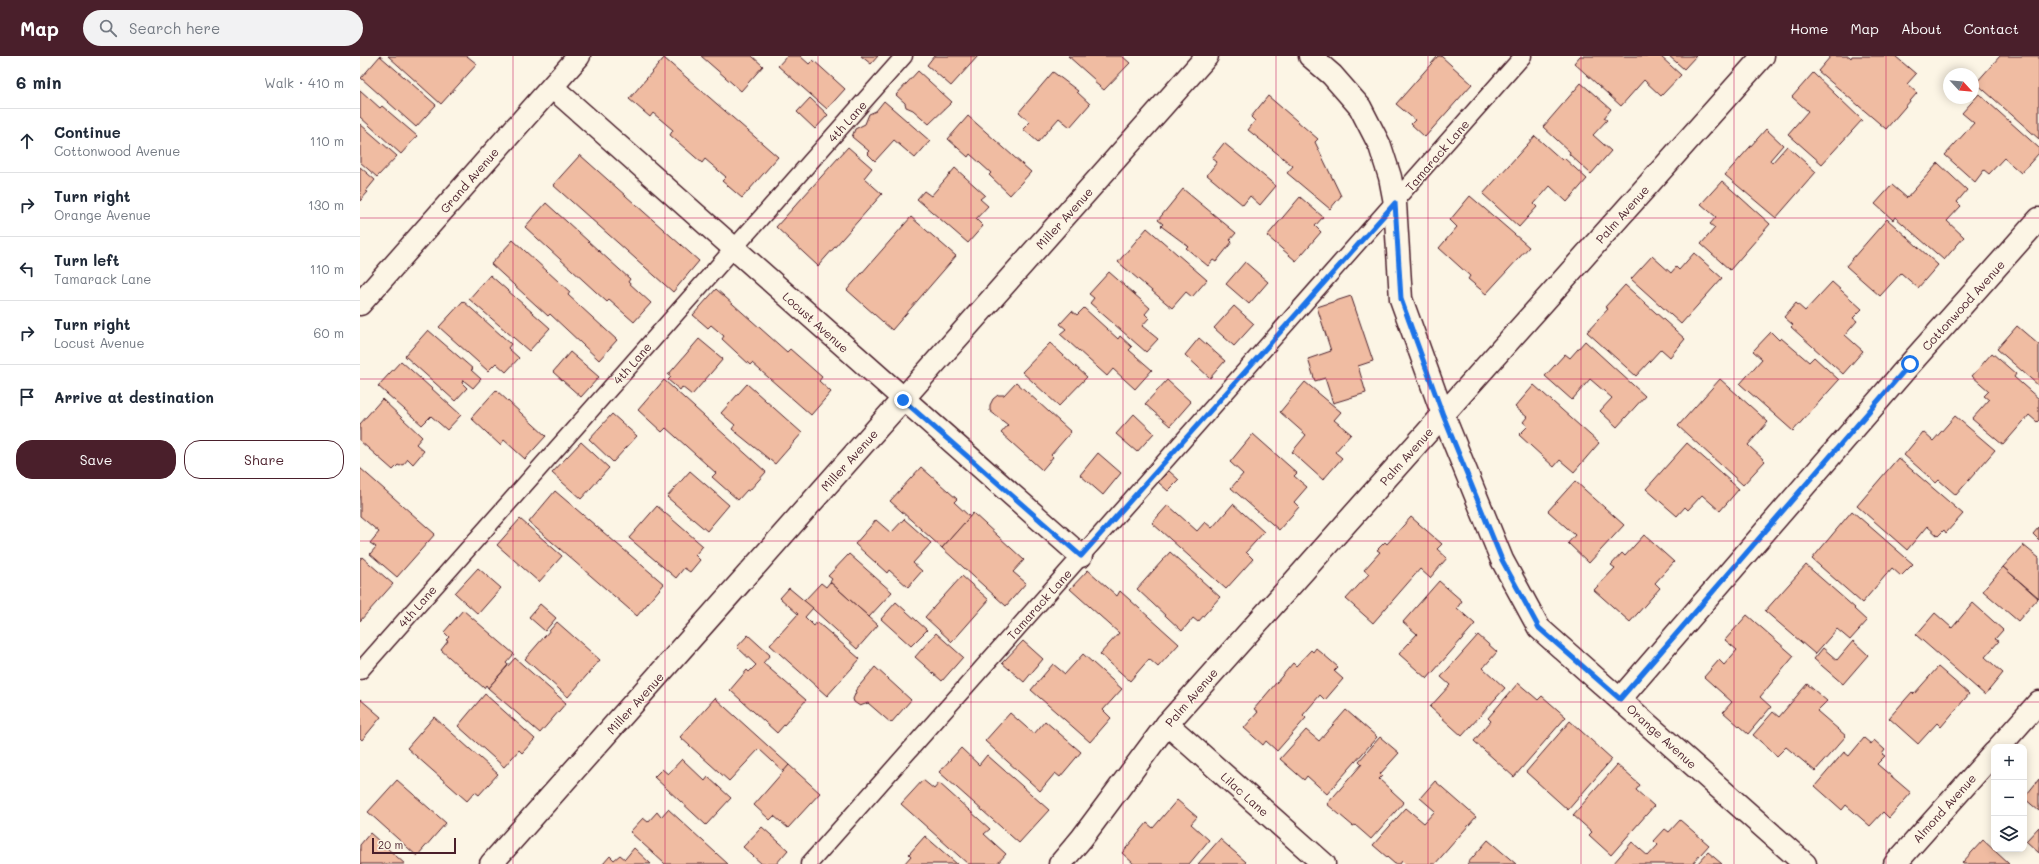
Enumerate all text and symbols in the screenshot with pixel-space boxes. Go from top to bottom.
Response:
search box [83,10,363,46]
text: Map [20,16,59,41]
icon: search [97,17,119,39]
text: Search here [129,18,220,38]
text: Home [1790,19,1828,38]
text: Map [1850,19,1879,38]
text: About [1901,19,1942,38]
text: Contact [1964,19,2019,38]
north arrow [1943,68,1979,104]
text: 6 min [16,71,61,93]
text: Walk · 410 m [264,74,344,91]
street label: 4th Lane [824,97,870,145]
street label: Tamarack Lane [1401,116,1473,194]
text: Continue [54,122,121,142]
icon: ahead [16,130,38,152]
text: 110 m [310,132,344,149]
text: Cottonwood Avenue [54,142,180,159]
street label: Grand Avenue [436,144,502,216]
street label: Palm Avenue [1592,182,1652,246]
street label: Miller Avenue [1032,184,1096,252]
text: Turn right [54,186,131,206]
icon: right [16,194,38,216]
text: 130 m [308,196,344,213]
text: Orange Avenue [54,206,151,223]
text: Turn left [54,250,119,270]
street label: Cottonwood Avenue [1918,256,2008,354]
icon: left [16,258,38,280]
text: 110 m [310,260,344,277]
text: Tamarack Lane [54,270,151,287]
street label: Locust Avenue [780,288,852,356]
text: Turn right [54,314,131,334]
icon: right [16,322,38,344]
text: 60 m [314,324,344,341]
text: Locust Avenue [54,334,144,351]
street label: 4th Lane [609,339,655,387]
route start [1901,355,1919,373]
icon: arrive [16,386,38,408]
text: Arrive at destination [54,387,214,407]
route end [894,391,912,409]
street label: Palm Avenue [1376,424,1436,488]
street label: Miller Avenue [817,426,881,494]
button: Save [16,440,176,479]
button: Share [184,440,344,479]
street label: Tamarack Lane [1003,565,1075,643]
street label: 4th Lane [394,582,440,630]
street label: Palm Avenue [1161,664,1221,730]
street label: Miller Avenue [603,669,667,737]
street label: Orange Avenue [1623,700,1701,772]
map controls [1991,744,2027,852]
button: + [1991,744,2027,780]
street label: Lilac Lane [1218,768,1272,820]
street label: Almond Avenue [1909,770,1979,846]
button: − [1991,780,2027,816]
button: layers [1991,816,2027,852]
scale bar [372,836,456,855]
text: 20 m [378,837,403,852]

